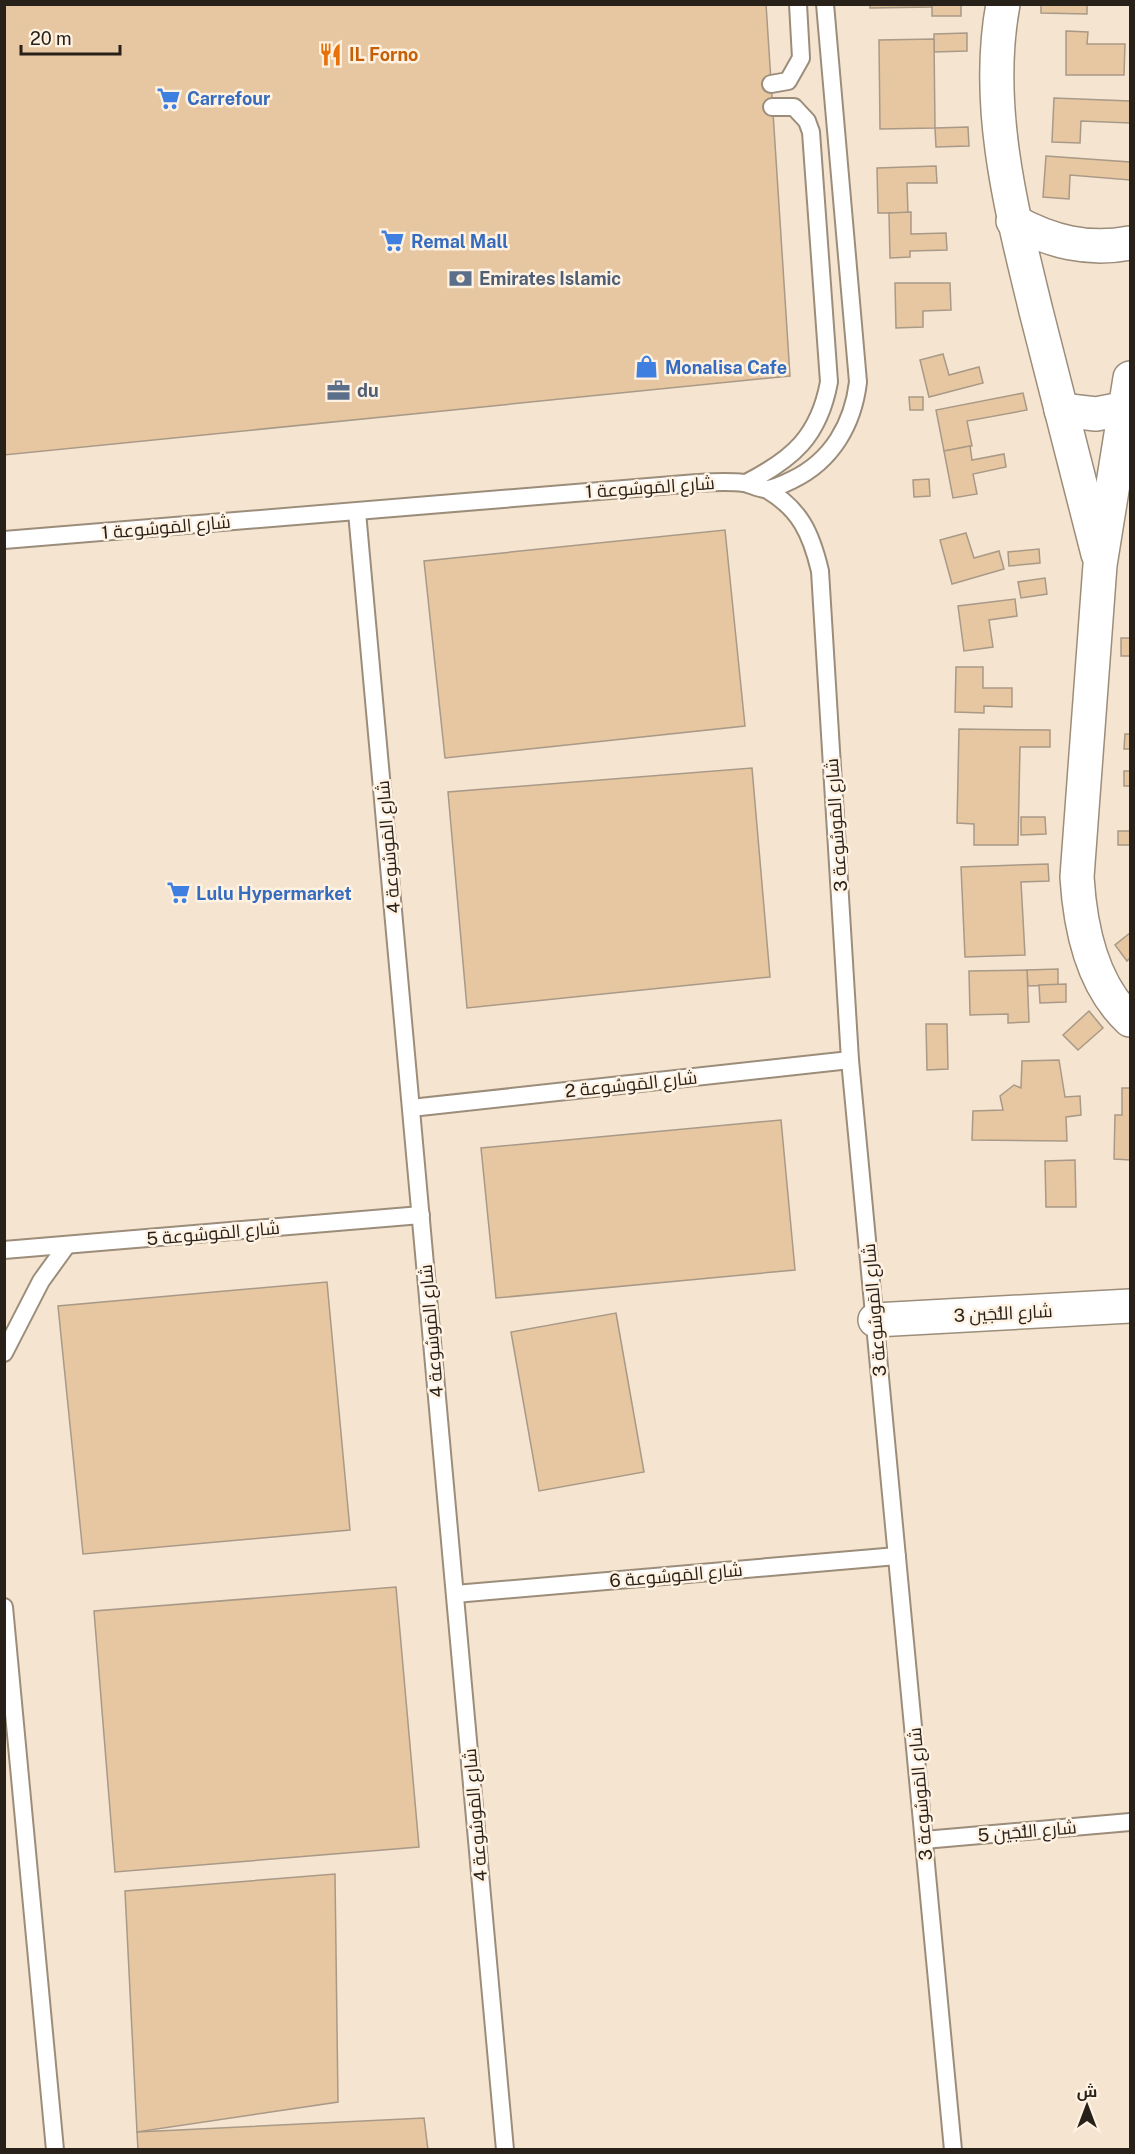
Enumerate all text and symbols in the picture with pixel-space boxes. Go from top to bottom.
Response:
scale bar [21,18,120,56]
text: 20 m [30,28,72,49]
restaurant icon: IL Forno [318,41,344,67]
place label: IL Forno [349,44,418,65]
supermarket icon: Carrefour [156,85,182,111]
place label: Carrefour [187,88,271,109]
supermarket icon: Remal Mall [380,228,406,254]
place label: Remal Mall [411,231,508,252]
bank icon: Emirates Islamic [448,265,474,291]
place label: Emirates Islamic [479,268,621,289]
shop icon: Monalisa Cafe [634,354,660,380]
place label: Monalisa Cafe [665,357,787,378]
office icon: du [326,377,352,403]
place label: du [357,380,379,401]
street label: شارع المَوسُوعة 1 [585,472,716,504]
street label: شارع المَوسُوعة 1 [101,511,232,545]
street label: شارع المَوسُوعة 3 [821,757,853,892]
street label: شارع المَوسُوعة 4 [372,779,406,914]
supermarket icon: Lulu Hypermarket [165,880,191,906]
place label: Lulu Hypermarket [196,883,352,904]
street label: شارع المَوسُوعة 2 [564,1067,698,1103]
street label: شارع المَوسُوعة 5 [145,1217,281,1251]
street label: شارع المَوسُوعة 3 [858,1242,892,1377]
street label: شارع المَوسُوعة 4 [415,1263,449,1398]
street label: شارع اللُّجَين 3 [953,1300,1053,1328]
street label: شارع المَوسُوعة 6 [609,1559,744,1593]
street label: شارع المَوسُوعة 3 [904,1726,938,1861]
street label: شارع المَوسُوعة 4 [459,1747,493,1882]
street label: شارع اللُّجَين 5 [977,1816,1078,1848]
north arrow [1057,2076,1117,2136]
text: ش [1077,2082,1097,2101]

